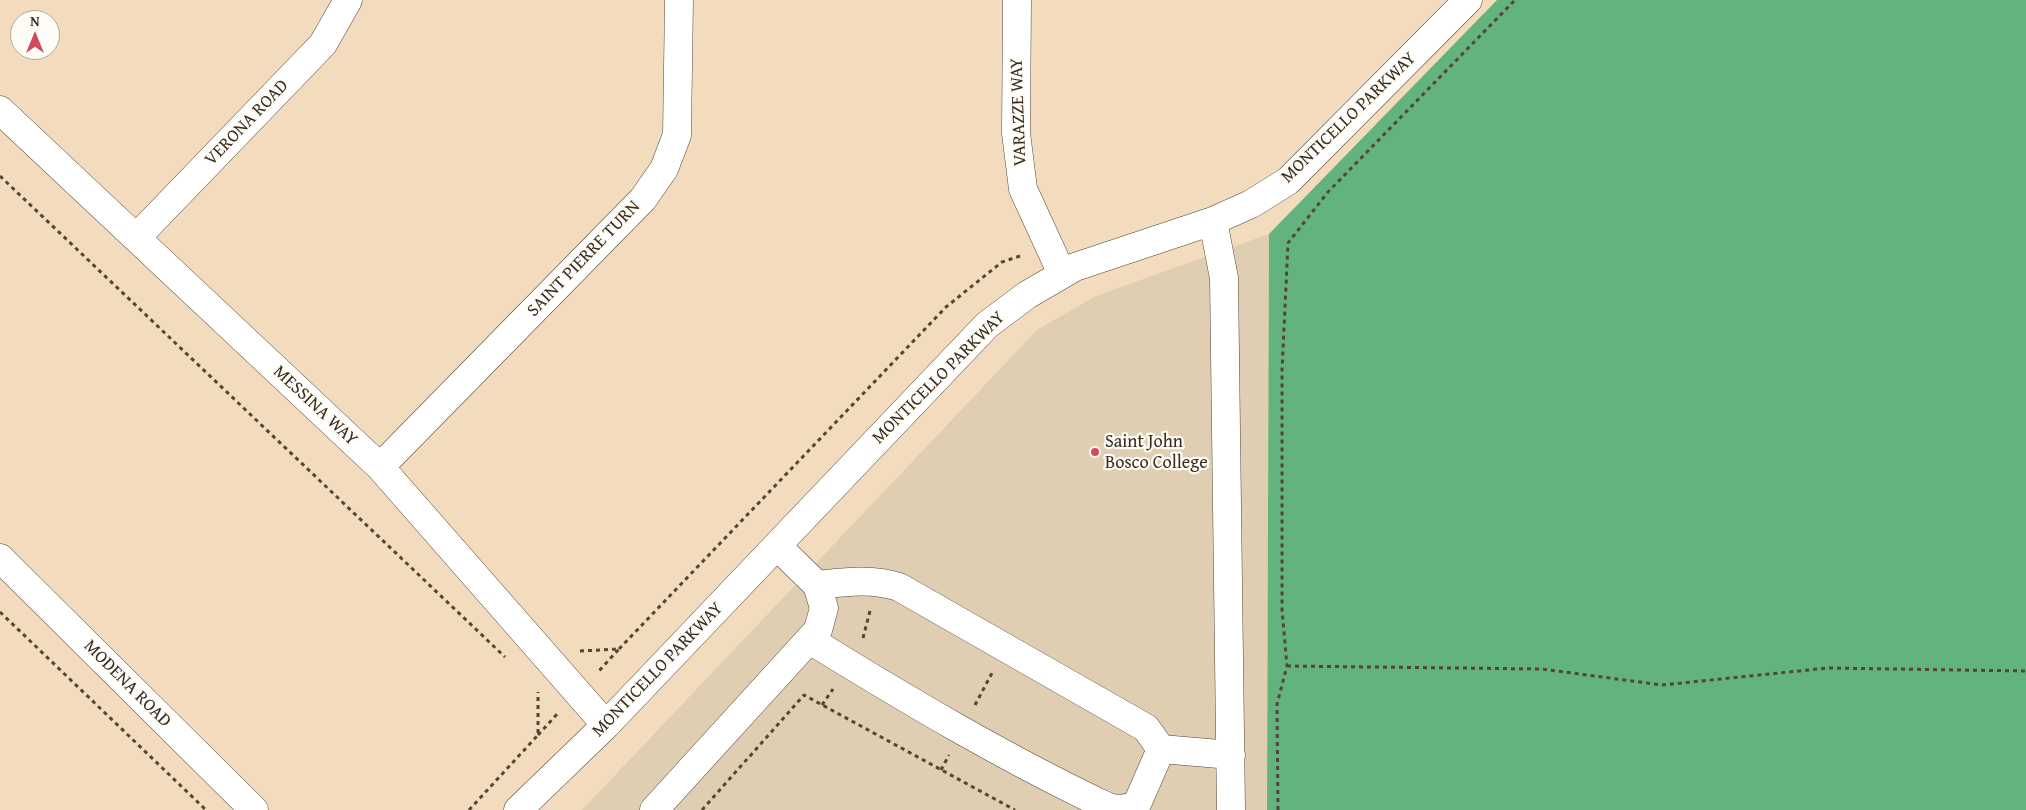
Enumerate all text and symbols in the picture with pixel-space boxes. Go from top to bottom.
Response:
north arrow [10,10,60,60]
text: N [30,11,40,31]
street label: MONTICELLO PARKWAY [1277,48,1421,188]
street label: VARAZZE WAY [1006,57,1032,167]
street label: VERONA ROAD [201,75,293,171]
street label: SAINT PIERRE TURN [523,196,645,322]
street label: MONTICELLO PARKWAY [868,307,1010,449]
street label: MESSINA WAY [268,361,362,451]
place label: Saint John Bosco College [1105,431,1208,474]
marker: Saint John Bosco College [1089,446,1101,458]
street label: MONTICELLO PARKWAY [588,598,728,742]
street label: MODENA ROAD [79,636,175,732]

